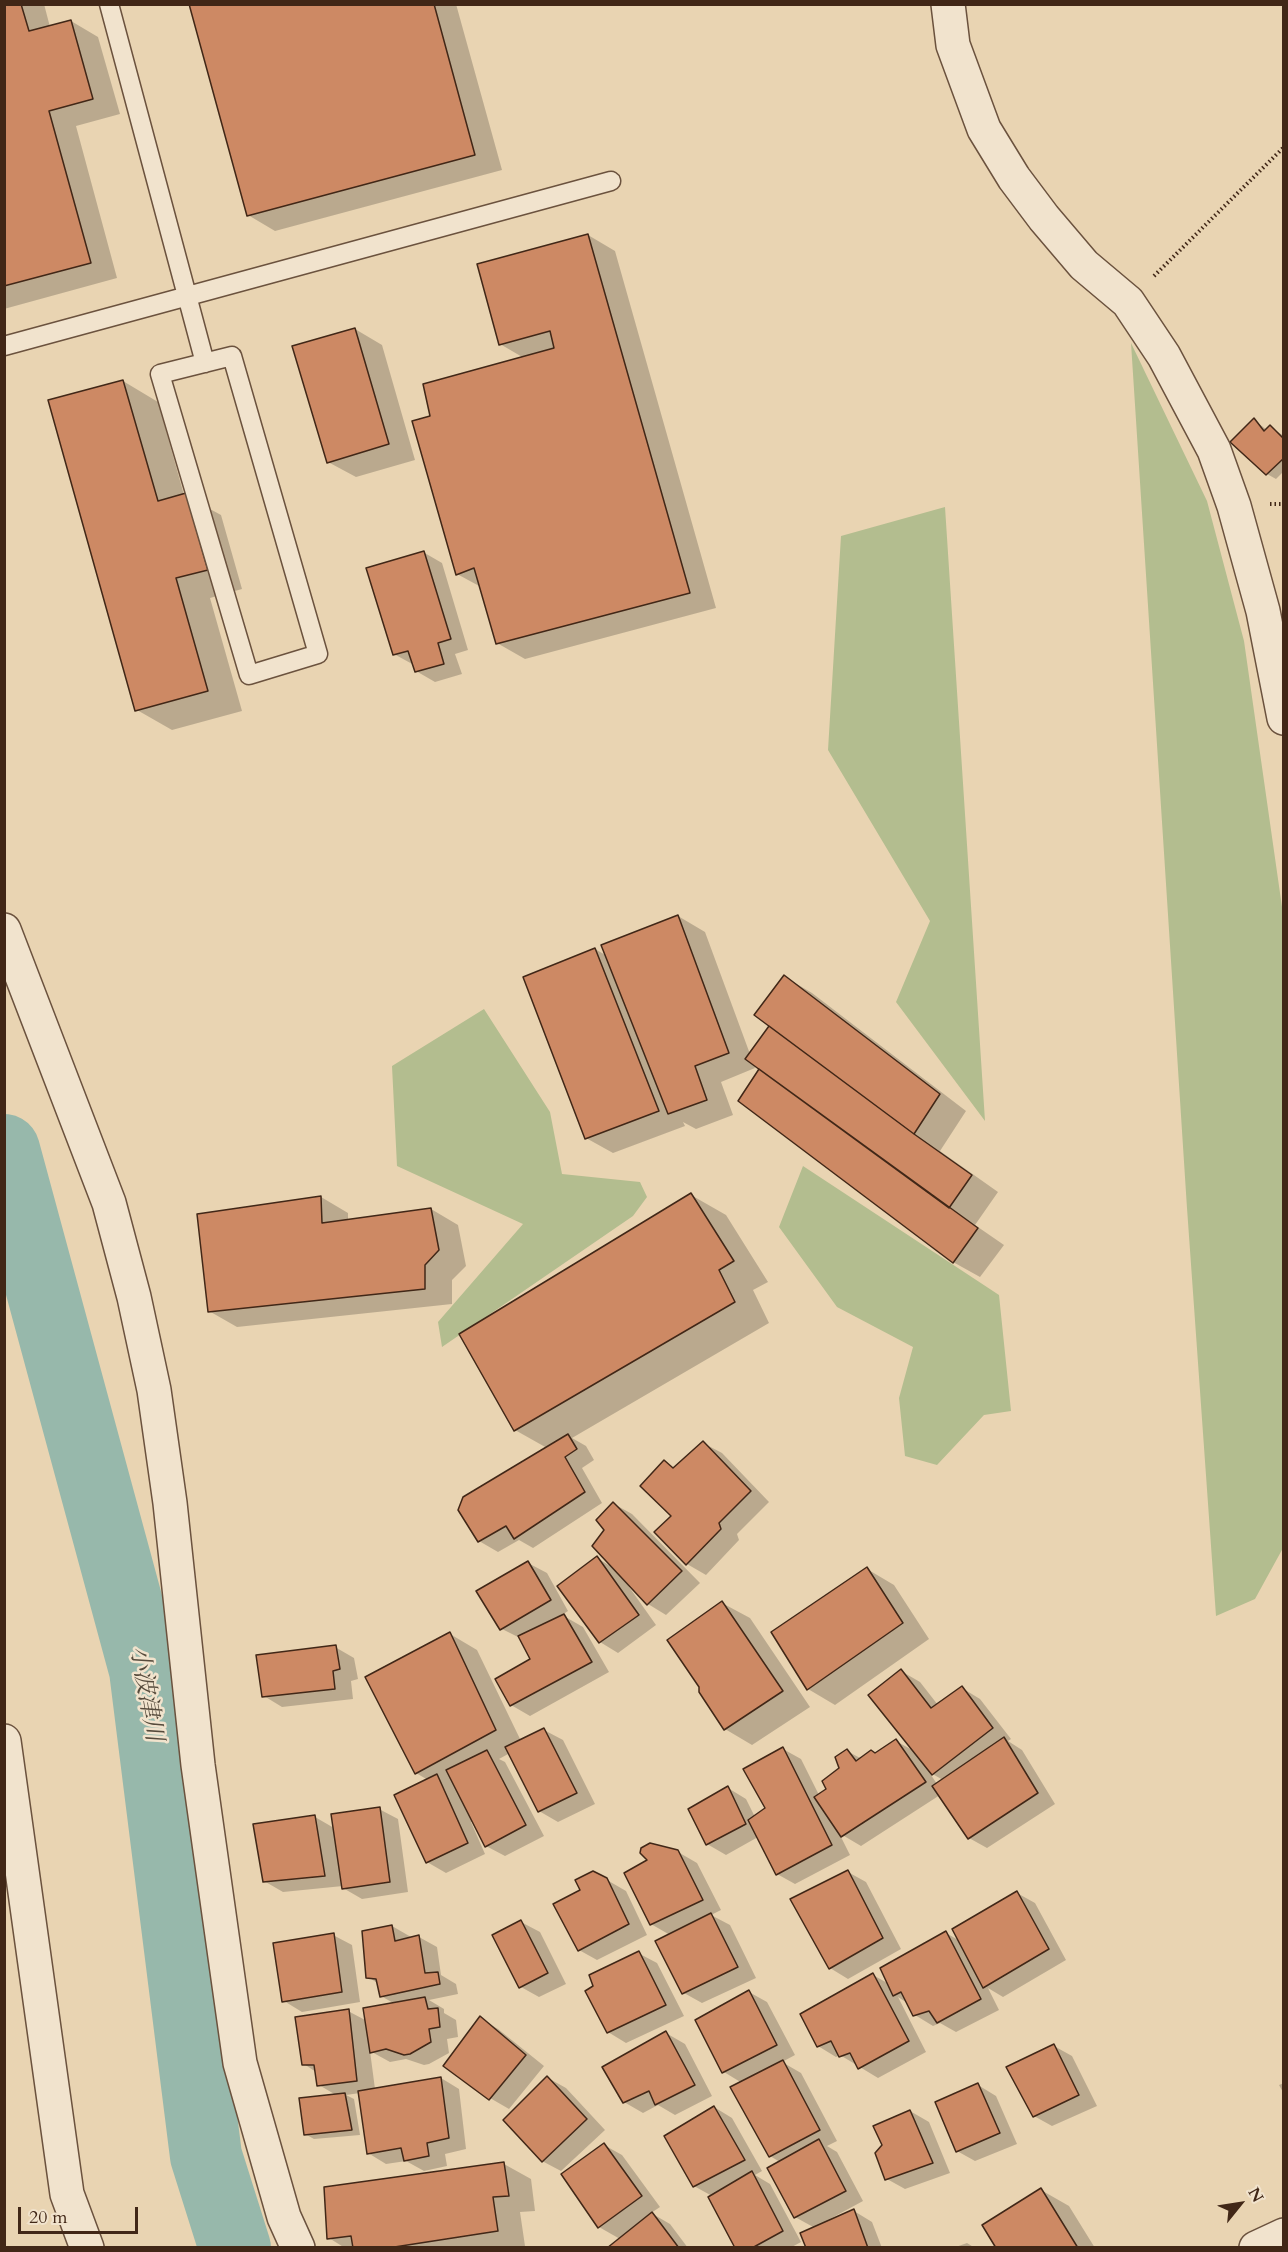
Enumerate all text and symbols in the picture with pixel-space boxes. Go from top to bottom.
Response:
water label: 小波津川 [122,1644,168,1744]
north arrow [1210,2174,1270,2234]
text: N [1243,2183,1269,2207]
scale bar [21,2195,141,2233]
text: 20 m [29,2205,68,2230]

